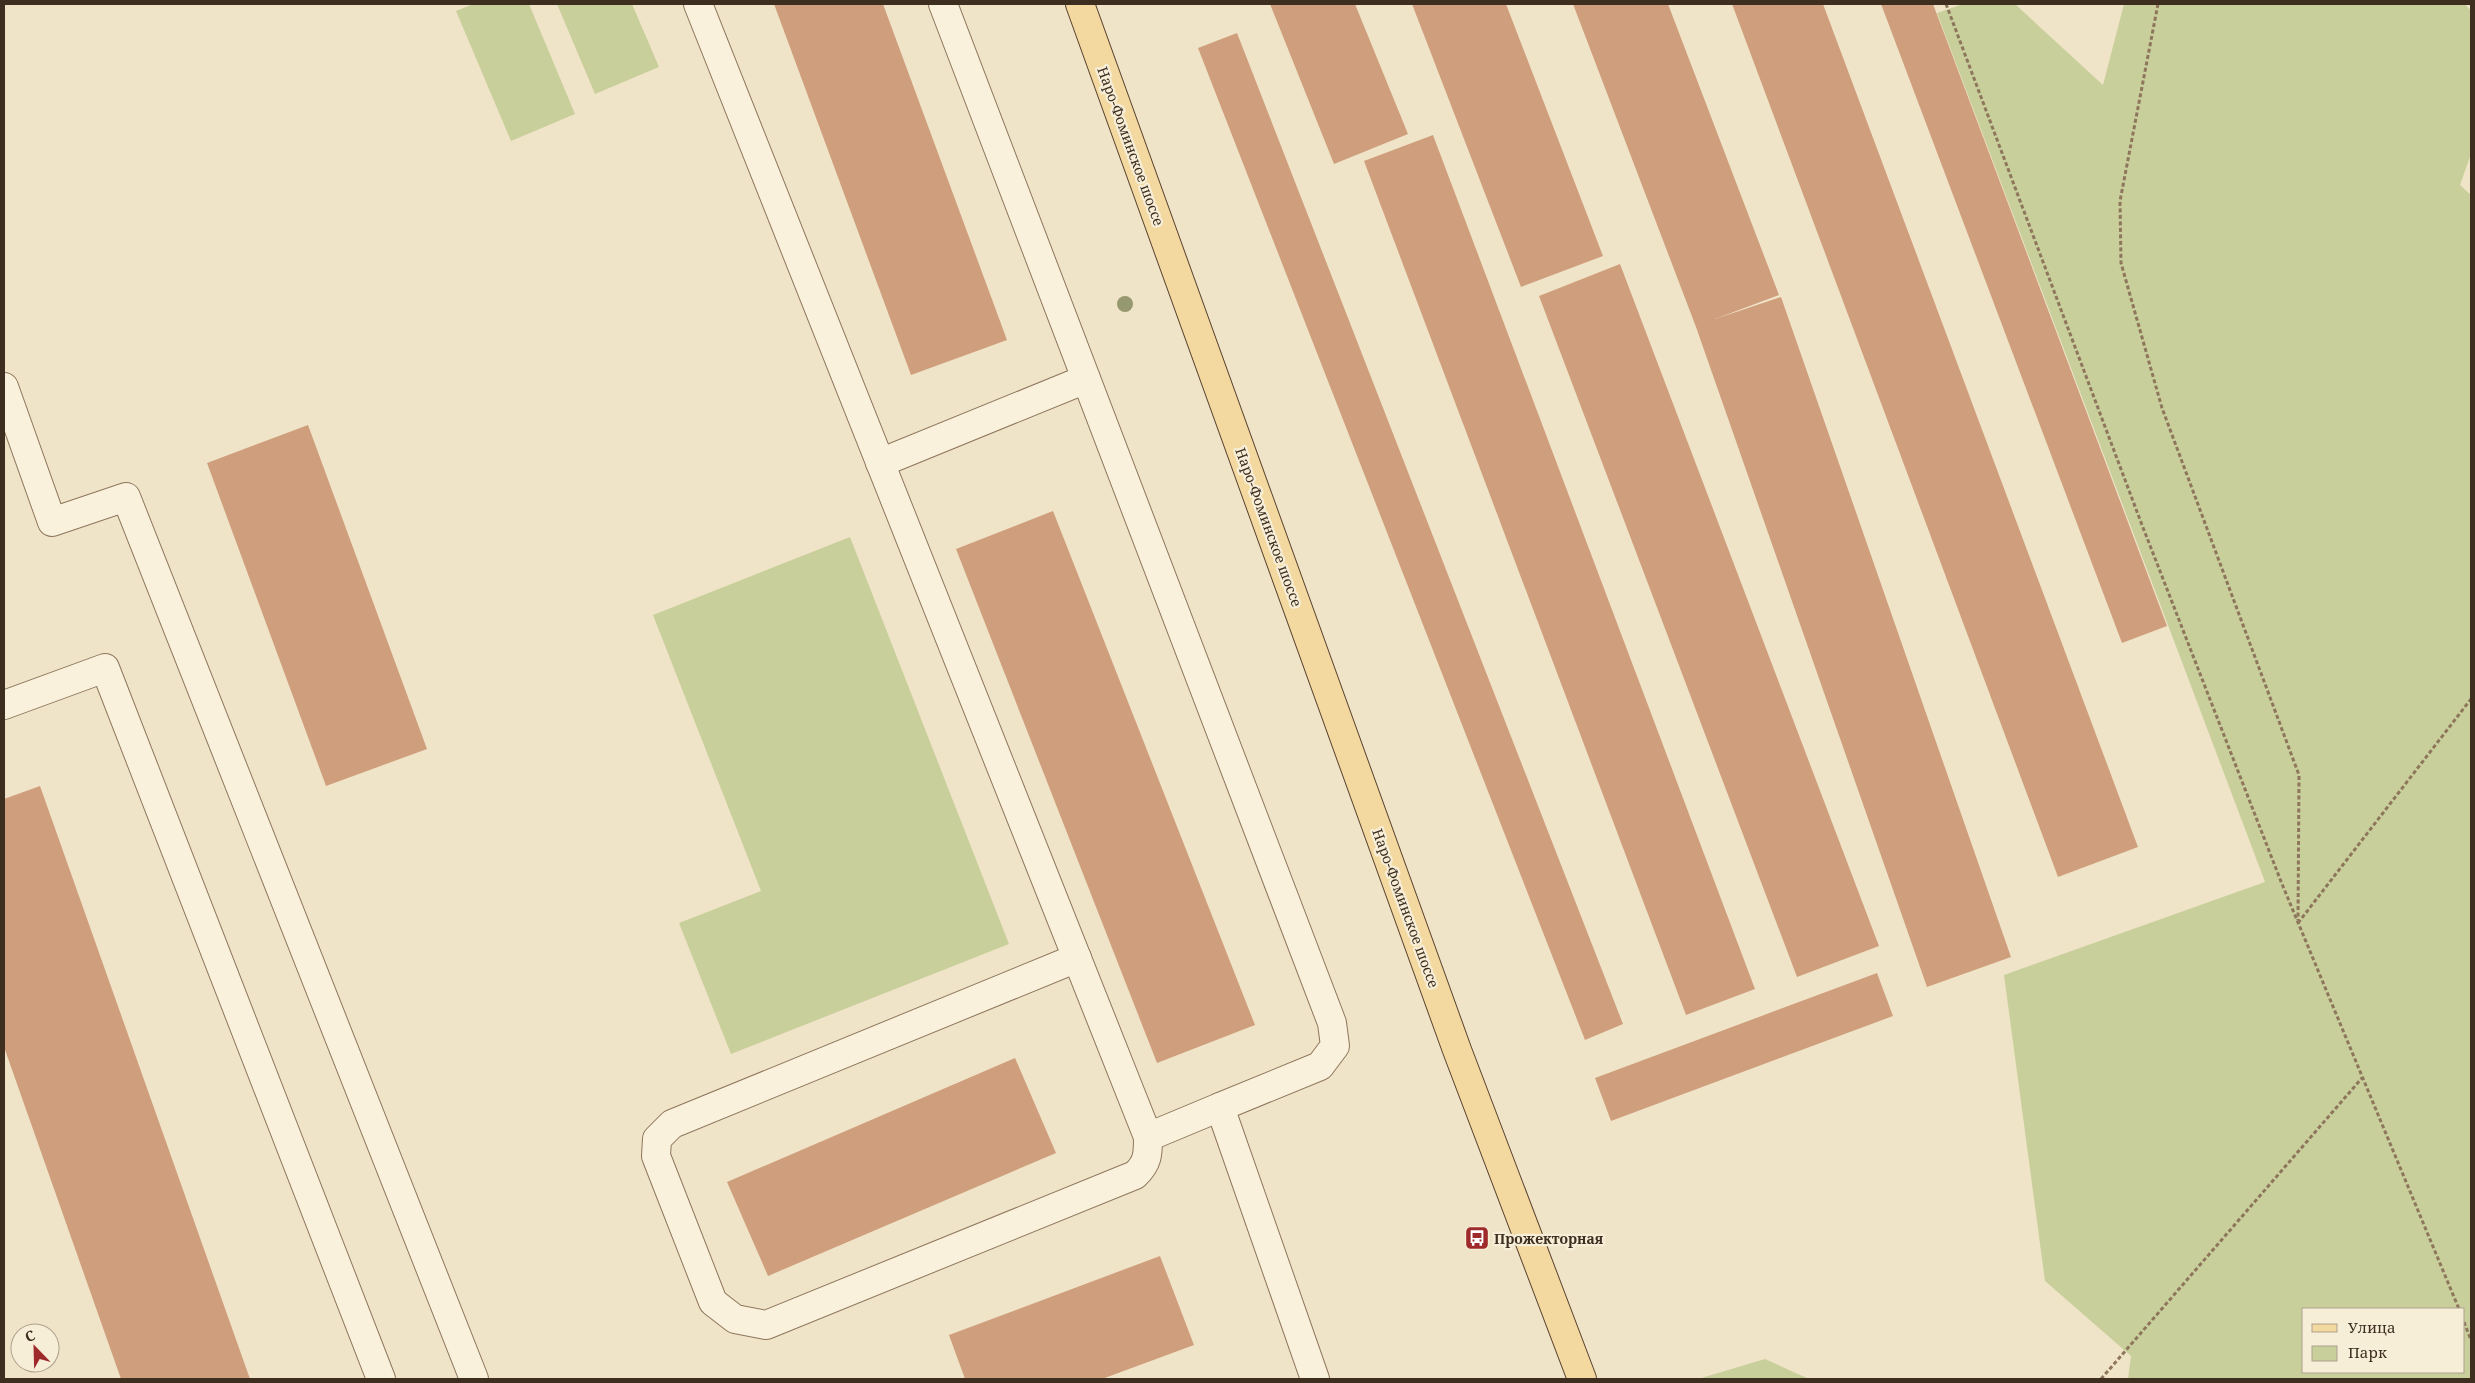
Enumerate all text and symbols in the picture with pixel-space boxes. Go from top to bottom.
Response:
street label: Наро-Фоминское шоссе [1093,64,1169,228]
street label: Наро-Фоминское шоссе [1231,445,1307,609]
street label: Наро-Фоминское шоссе [1368,826,1444,990]
bus stop icon: Прожекторная [1464,1225,1490,1251]
place label: Прожекторная [1494,1229,1604,1248]
legend [2302,1308,2465,1373]
text: Улица [2348,1317,2396,1337]
north arrow [10,1323,60,1373]
text: С [22,1325,38,1346]
text: Парк [2348,1342,2387,1362]

